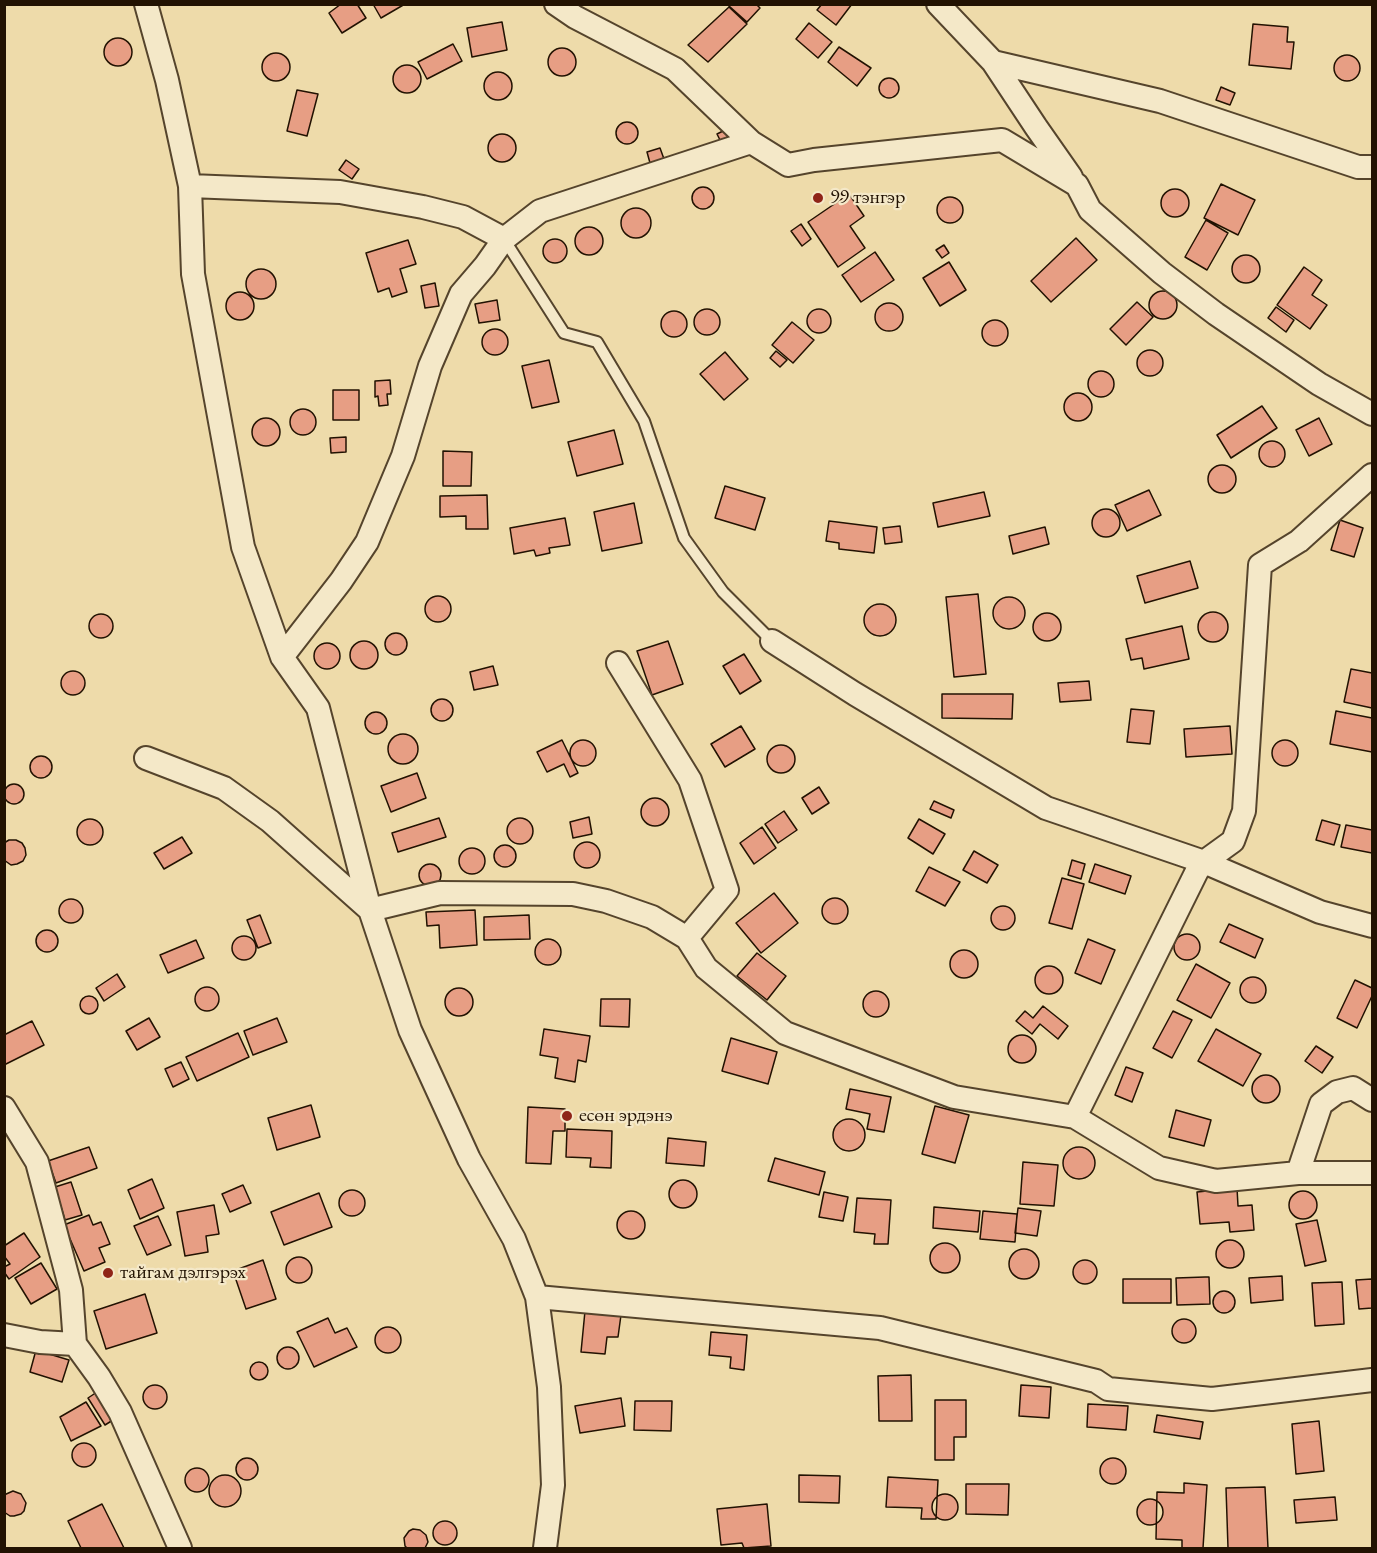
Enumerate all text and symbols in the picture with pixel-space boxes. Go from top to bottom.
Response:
place label: 99 тэнгэр [830,186,905,210]
marker: 99 тэнгэр [811,191,825,205]
place label: есөн эрдэнэ [579,1104,673,1128]
marker: есөн эрдэнэ [560,1109,574,1123]
place label: тайгам дэлгэрэх [120,1261,246,1285]
marker: тайгам дэлгэрэх [101,1266,115,1280]

